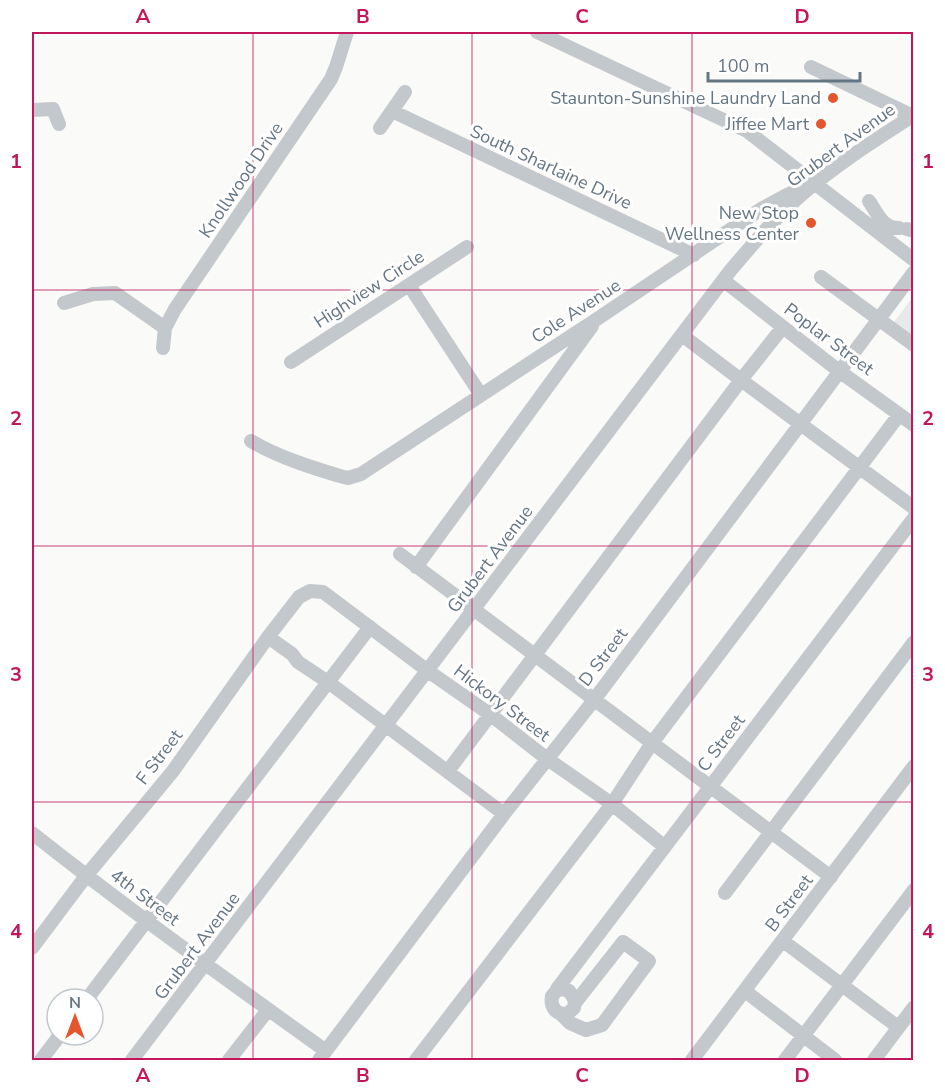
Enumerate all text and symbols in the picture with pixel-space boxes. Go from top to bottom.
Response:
text: A [136,3,151,30]
text: B [356,3,370,30]
text: C [575,3,589,30]
text: D [794,3,810,30]
scale bar [708,45,860,83]
text: 100 m [717,54,769,78]
place label: Staunton-Sunshine Laundry Land [550,86,821,110]
marker: Staunton-Sunshine Laundry Land [826,91,840,105]
street label: Grubert Avenue [782,97,900,193]
place label: Jiffee Mart [725,112,810,136]
street label: Knollwood Drive [193,117,289,243]
marker: Jiffee Mart [814,117,828,131]
street label: South Sharlaine Drive [466,119,636,215]
text: 1 [10,148,22,175]
text: 1 [922,148,934,175]
place label: New Stop Wellness Center [665,201,800,246]
marker: New Stop Wellness Center [804,216,818,230]
street label: Highview Circle [309,244,429,334]
street label: Cole Avenue [527,273,625,349]
street label: Poplar Street [779,297,879,381]
text: 2 [10,405,22,432]
text: 2 [922,405,934,432]
street label: Grubert Avenue [442,500,538,618]
street label: D Street [573,622,633,691]
street label: Hickory Street [449,659,556,748]
text: 3 [10,661,22,688]
text: 3 [922,661,934,688]
street label: C Street [692,709,751,777]
street label: F Street [130,724,188,790]
street label: 4th Street [105,863,185,931]
street label: B Street [760,869,819,937]
street label: Grubert Avenue [149,887,245,1005]
text: 4 [10,918,22,945]
text: 4 [922,918,934,945]
north arrow [45,987,105,1047]
text: N [69,992,81,1014]
text: A [136,1062,151,1089]
text: B [356,1062,370,1089]
text: C [575,1062,589,1089]
text: D [794,1062,810,1089]

